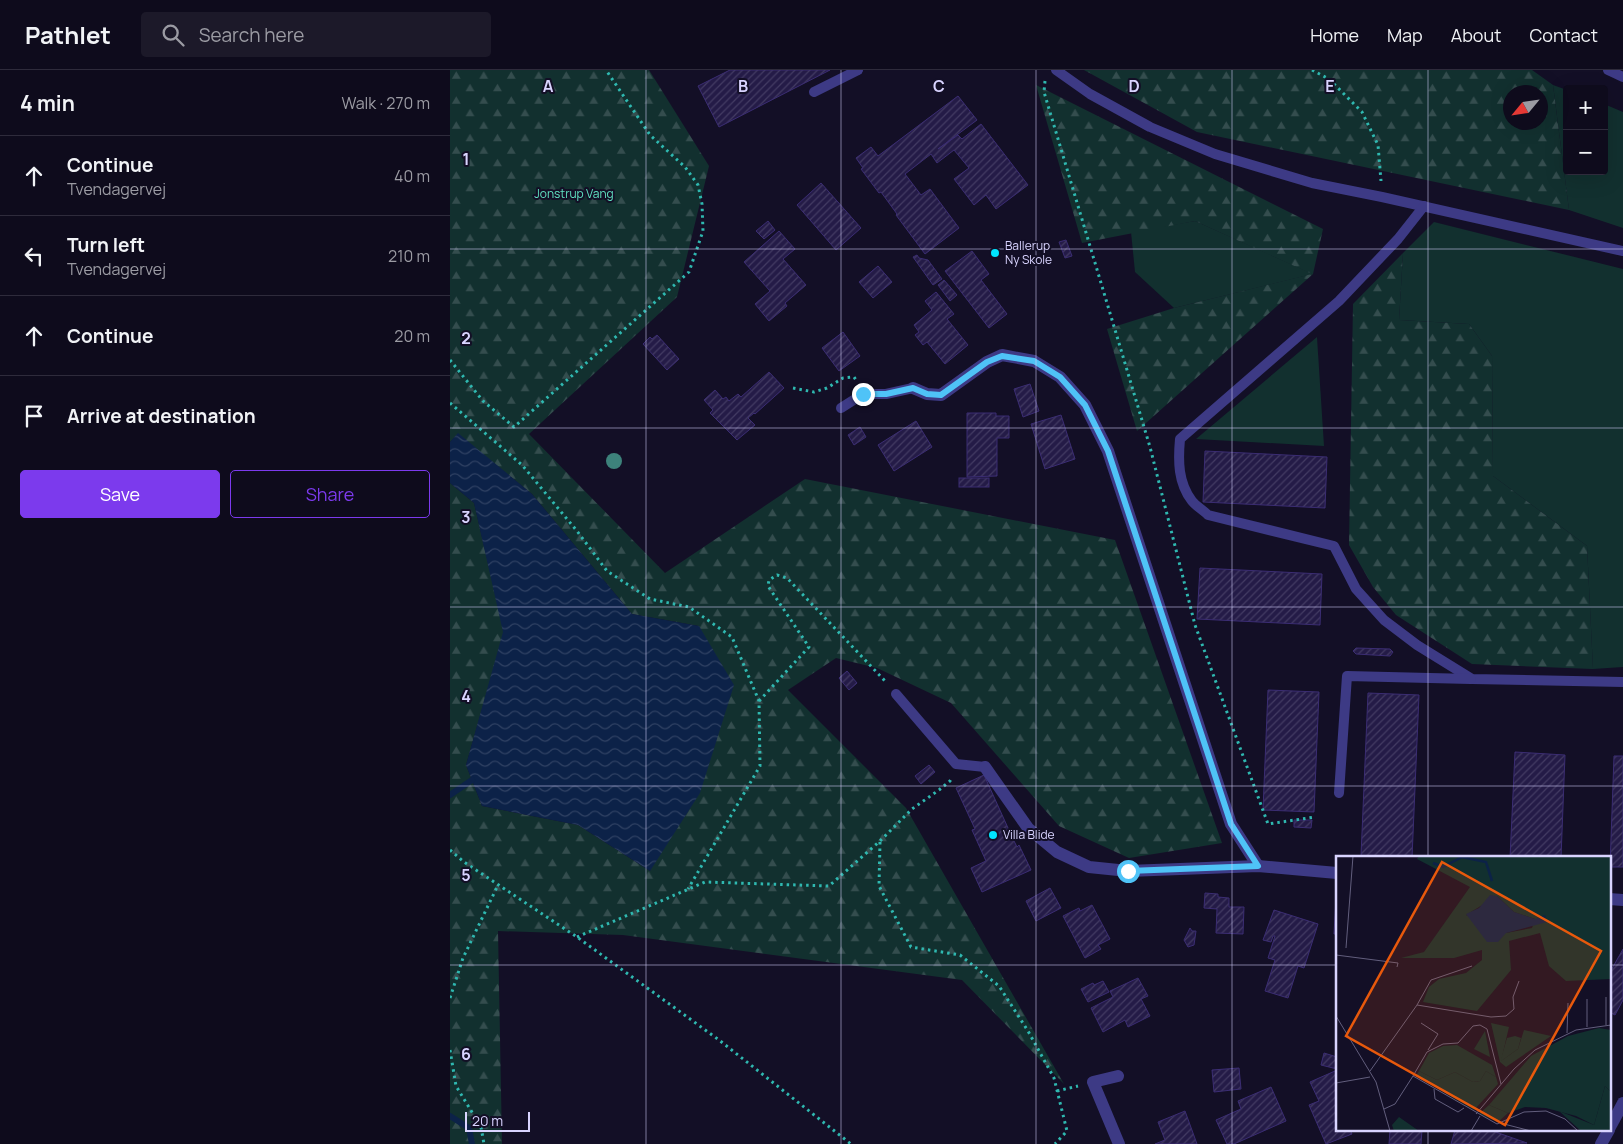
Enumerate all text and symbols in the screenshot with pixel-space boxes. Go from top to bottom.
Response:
search box [141,12,491,57]
text: Pathlet [25,18,111,51]
icon: search [159,21,187,49]
text: Search here [199,22,304,48]
text: Home [1310,23,1359,47]
text: Map [1387,23,1423,47]
text: About [1451,23,1501,47]
text: Contact [1529,23,1598,47]
text: A [543,75,554,97]
text: B [738,75,748,97]
text: C [933,75,945,97]
text: D [1128,75,1140,97]
text: E [1325,75,1335,97]
north arrow [1503,85,1548,130]
map controls [1563,85,1608,175]
button: + [1563,85,1608,130]
text: 4 min [20,89,75,117]
text: Walk · 270 m [341,92,430,114]
button: − [1563,130,1608,175]
text: 1 [462,148,470,170]
text: Continue [67,152,153,178]
icon: ahead [20,162,48,190]
text: 40 m [394,165,430,187]
text: Tvendagervej [67,178,166,200]
park label: Jonstrup Vang [534,185,614,202]
text: Turn left [67,232,145,258]
place label: Ballerup Ny Skole [1005,237,1052,268]
icon: left [20,242,48,270]
text: 210 m [388,245,430,267]
marker: Ballerup Ny Skole [989,247,1001,259]
text: Tvendagervej [67,258,166,280]
icon: ahead [20,322,48,350]
text: Continue [67,323,153,349]
text: 20 m [394,325,430,347]
text: 2 [461,327,471,349]
route end [852,383,875,406]
icon: arrive [20,402,48,430]
text: Arrive at destination [67,403,256,429]
button: Save [20,470,220,518]
button: Share [230,470,430,518]
text: 3 [461,506,471,528]
text: 4 [461,685,471,707]
place label: Villa Blide [1003,826,1055,843]
marker: Villa Blide [987,829,999,841]
inset map [1336,856,1610,1132]
route start [1117,860,1140,883]
text: 5 [461,864,471,886]
text: 6 [461,1043,471,1065]
scale bar [465,1109,530,1132]
text: 20 m [472,1111,503,1130]

